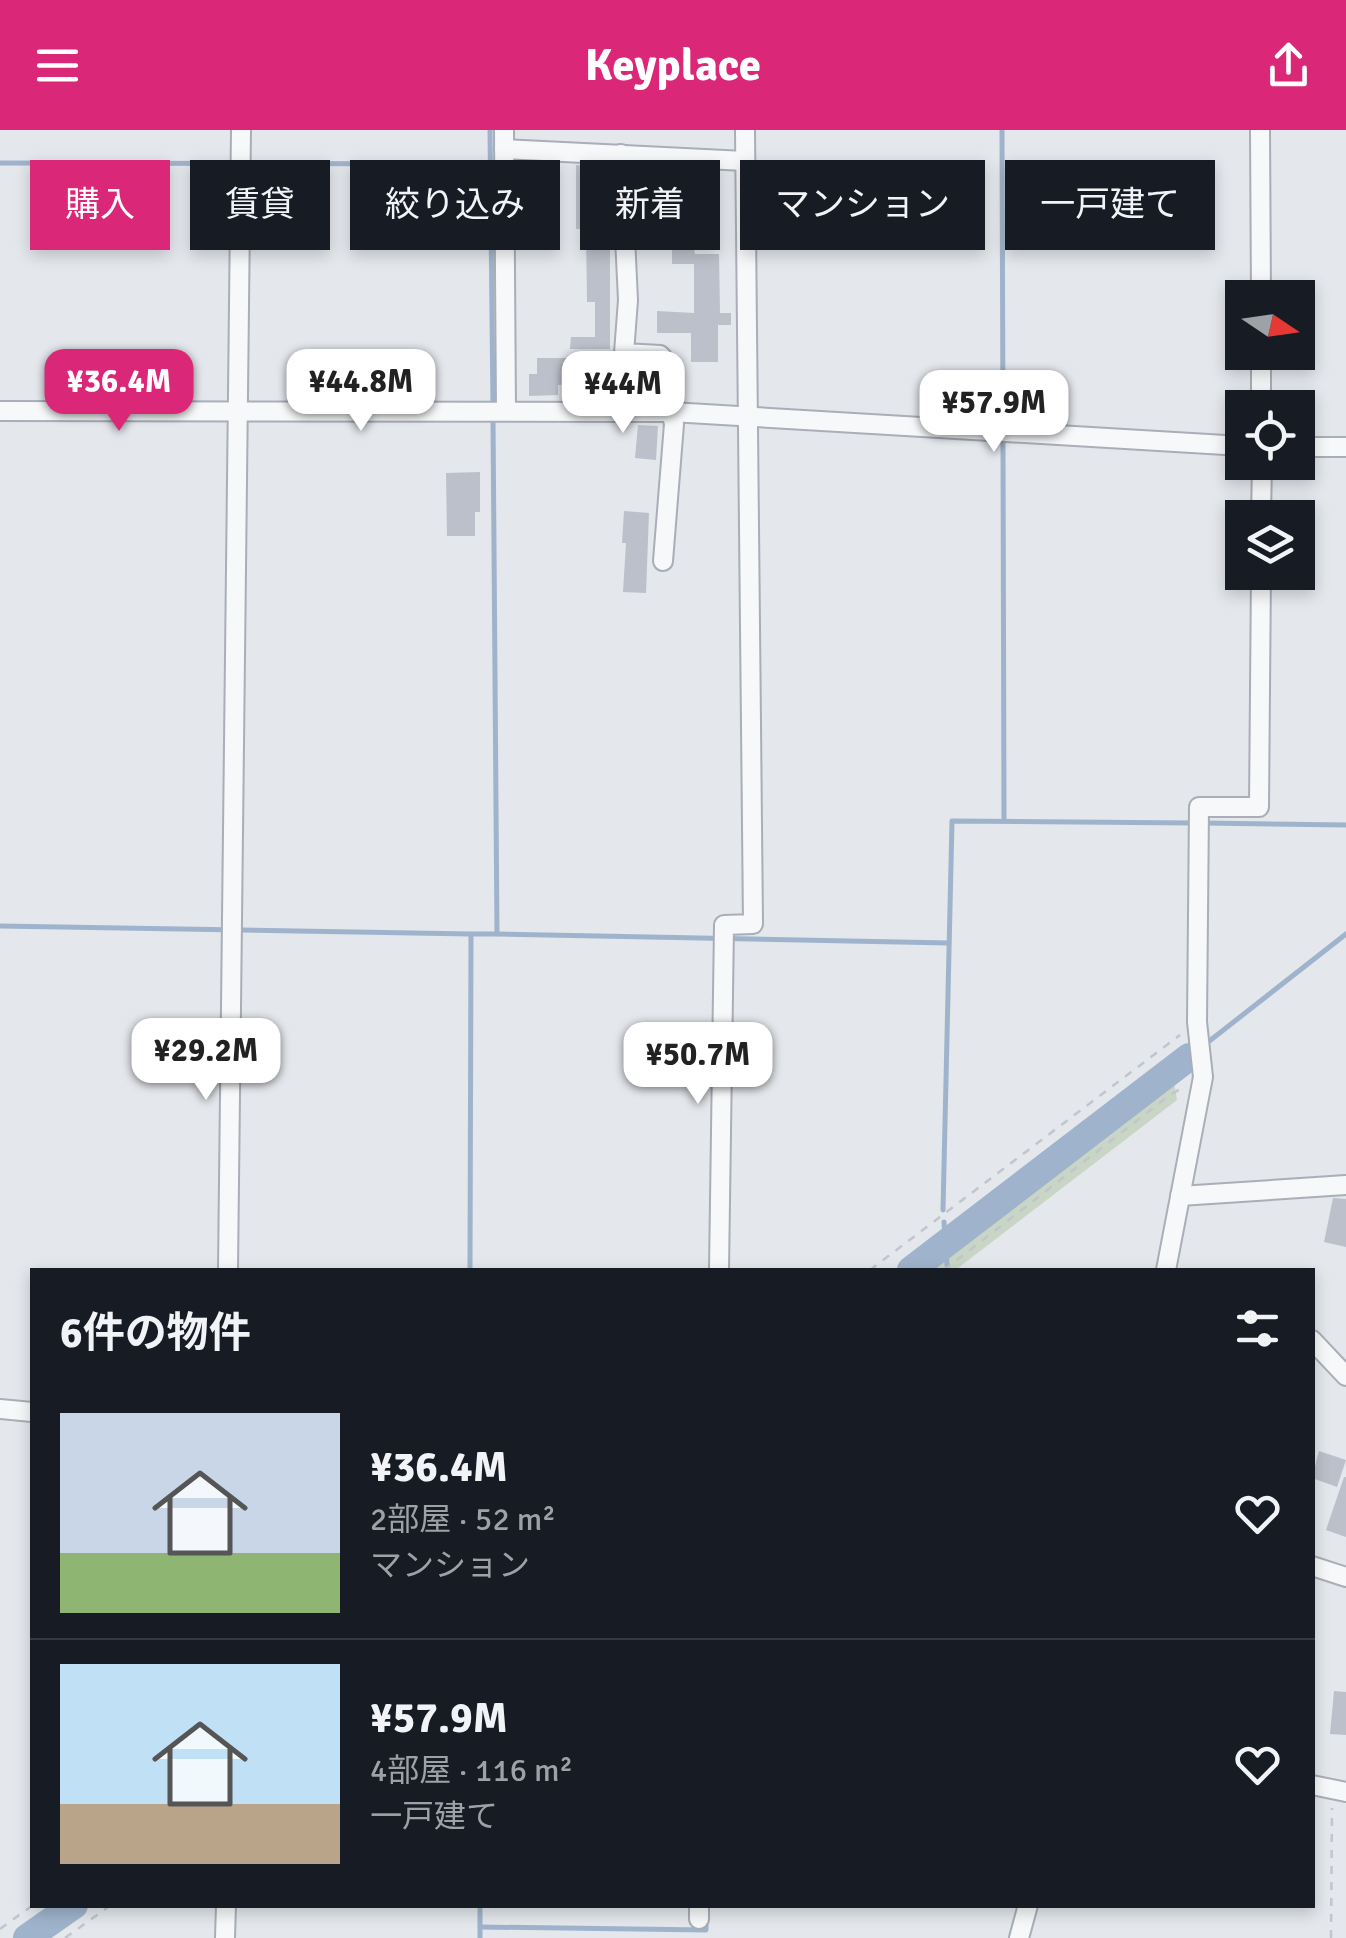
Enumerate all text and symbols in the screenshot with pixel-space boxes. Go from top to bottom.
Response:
icon: menu [30,38,85,93]
text: Keyplace [585,38,761,93]
icon: share [1261,38,1316,93]
chip: 購入 [30,160,170,250]
chip: 賃貸 [190,160,330,250]
chip: 絞り込み [350,160,560,250]
chip: 新着 [580,160,720,250]
chip: マンション [740,160,985,250]
chip: 一戸建て [1005,160,1215,250]
north arrow [1225,280,1315,370]
map controls [1225,280,1315,590]
pin: ¥36.4M [38,349,200,434]
pin: ¥44.8M [280,349,442,434]
pin: ¥44M [564,351,682,436]
text: ¥36.4M [67,362,171,401]
text: ¥44.8M [309,362,413,401]
text: ¥44M [584,364,662,403]
pin: ¥57.9M [913,370,1075,455]
text: ¥57.9M [942,383,1046,422]
button: locate [1225,390,1315,480]
button: layers [1225,500,1315,590]
pin: ¥29.2M [125,1018,287,1103]
pin: ¥50.7M [617,1022,779,1107]
text: ¥29.2M [154,1031,258,1070]
text: ¥50.7M [646,1035,750,1074]
icon: filters [1230,1301,1285,1356]
text: 6件の物件 [60,1308,251,1359]
text: ¥36.4M [370,1442,508,1493]
icon: home [140,1453,260,1573]
icon: heart [1230,1486,1285,1541]
text: 2部屋 · 52 m² [370,1500,556,1539]
text: マンション [370,1546,530,1585]
text: ¥57.9M [370,1693,508,1744]
icon: home [140,1704,260,1824]
icon: heart [1230,1737,1285,1792]
text: 4部屋 · 116 m² [370,1751,573,1790]
text: 一戸建て [370,1797,498,1836]

